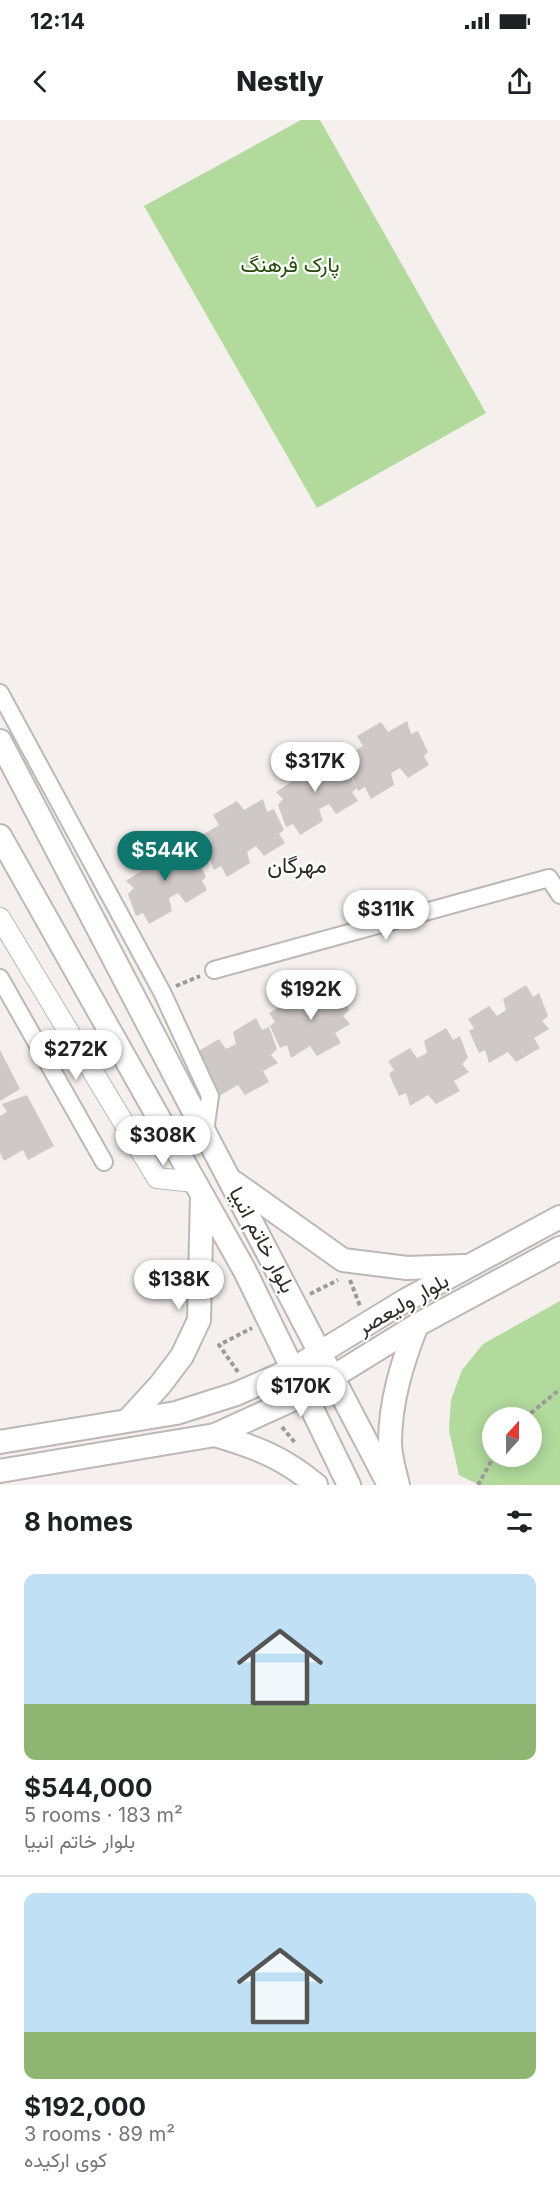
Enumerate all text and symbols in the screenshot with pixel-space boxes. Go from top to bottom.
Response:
text: 12:14 [30,8,85,34]
icon: back [24,65,57,98]
text: Nestly [236,65,324,98]
icon: share [503,65,536,98]
park label: پارک فرهنگ [240,252,340,279]
pin: $317K [273,742,357,793]
text: $317K [285,749,345,773]
pin: $544K [123,831,207,882]
text: $544K [131,838,199,862]
district label: مهرگان [267,852,327,879]
pin: $311K [344,890,428,941]
text: $311K [357,897,415,921]
pin: $192K [269,970,353,1021]
text: $192K [280,977,342,1001]
pin: $272K [34,1030,118,1081]
text: $272K [44,1037,108,1061]
pin: $308K [121,1116,205,1167]
text: $308K [130,1123,196,1147]
street label: بلوار خاتم انبیا [222,1182,301,1298]
pin: $138K [137,1260,221,1311]
text: $138K [148,1267,210,1291]
street label: بلوار ولیعصر [352,1267,453,1341]
pin: $170K [259,1367,343,1418]
text: $170K [271,1374,331,1398]
north arrow [482,1407,542,1467]
map controls [482,1407,542,1467]
icon: filters [503,1505,536,1538]
text: 8 homes [24,1506,133,1537]
icon: home [226,1613,334,1721]
text: $544,000 [24,1772,152,1803]
text: 5 rooms · 183 m² [24,1803,183,1827]
text: بلوار خاتم انبیا [24,1829,135,1853]
icon: home [226,1932,334,2040]
text: $192,000 [24,2091,146,2122]
text: 3 rooms · 89 m² [24,2122,175,2146]
text: کوی ارکیده [24,2148,107,2172]

